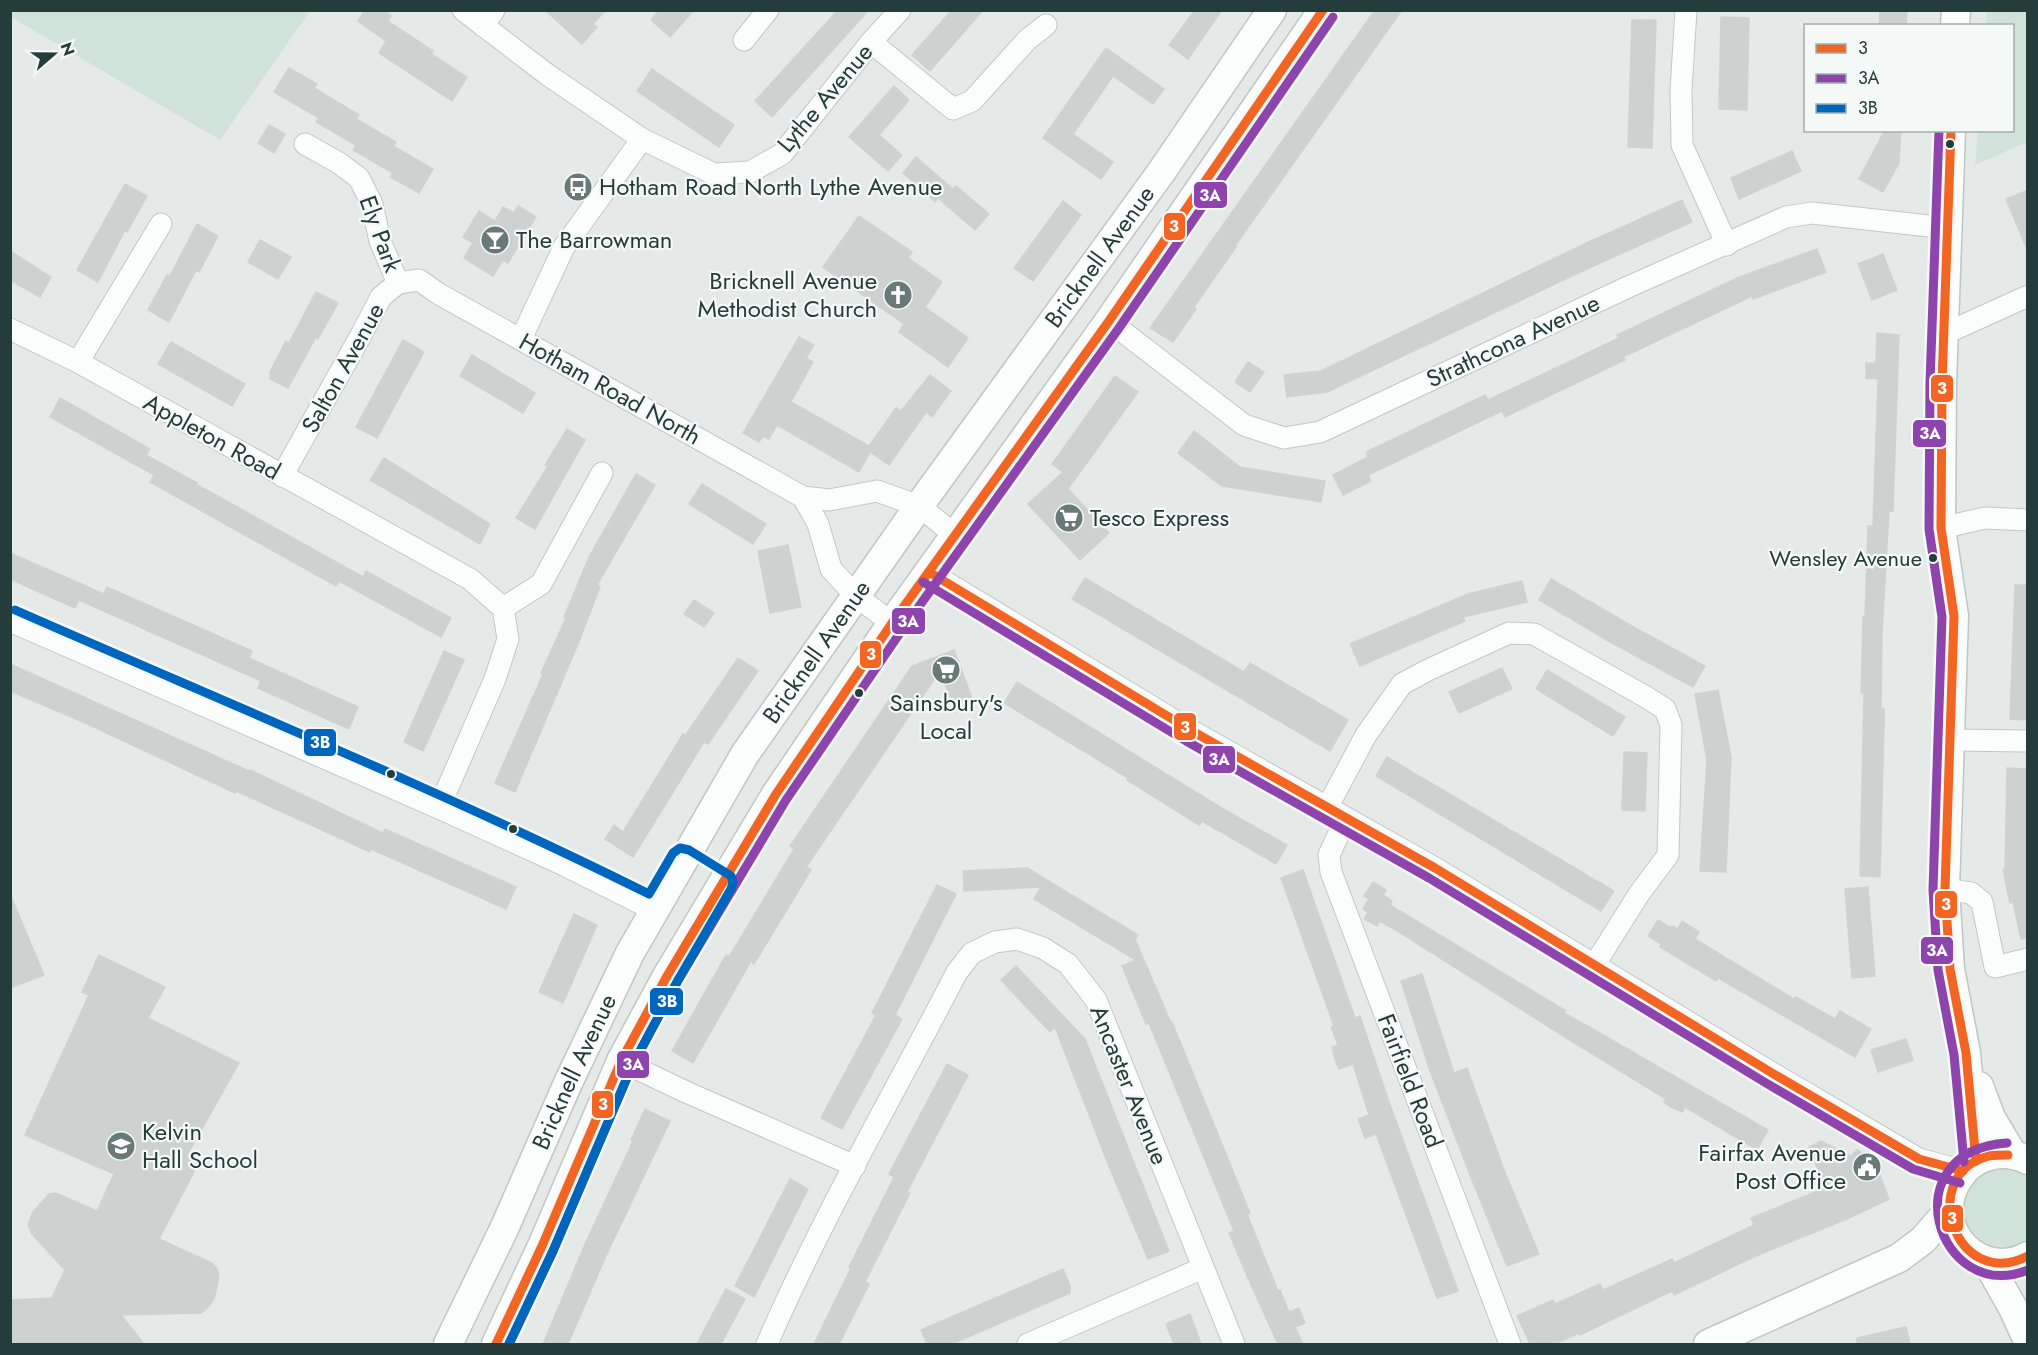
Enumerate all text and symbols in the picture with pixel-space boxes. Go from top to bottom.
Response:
north arrow [24,24,84,84]
legend [1804,24,2014,132]
text: 3 [1858,35,1868,61]
street label: Lythe Avenue [769,36,881,160]
text: N [55,39,81,59]
text: 3A [1858,65,1880,91]
text: 3B [1858,95,1878,121]
unlabelled marker [1944,138,1956,150]
place label: Hotham Road North Lythe Avenue [599,169,942,204]
bus stop icon: Hotham Road North Lythe Avenue [562,171,594,203]
street label: Bricknell Avenue [1036,178,1163,335]
line badge: 3A [1193,181,1228,209]
text: 3A [1199,184,1221,207]
street label: Ely Park [350,191,411,277]
line badge: 3 [1163,212,1186,241]
text: 3 [1169,215,1179,238]
place label: The Barrowman [516,222,672,257]
bar icon: The Barrowman [479,224,511,256]
place label: Bricknell Avenue Methodist Church [698,263,877,326]
church icon: Bricknell Avenue Methodist Church [882,279,914,311]
street label: Strathcona Avenue [1420,285,1605,396]
street label: Salton Avenue [292,296,393,439]
street label: Hotham Road North [513,324,708,453]
line badge: 3 [1930,374,1954,403]
text: 3 [1937,377,1947,400]
street label: Appleton Road [137,385,287,489]
line badge: 3A [1912,419,1947,448]
text: 3A [1919,422,1941,445]
place label: Tesco Express [1090,500,1229,535]
supermarket icon: Tesco Express [1053,502,1085,534]
place label: Wensley Avenue [1769,542,1922,574]
marker: Wensley Avenue [1927,552,1939,564]
street label: Bricknell Avenue [754,573,879,730]
line badge: 3A [891,607,926,635]
text: 3A [897,610,919,633]
line badge: 3 [859,640,882,669]
text: 3 [866,643,876,666]
supermarket icon: Sainsbury's Local [930,654,962,686]
place label: Sainsbury's Local [889,685,1003,748]
unlabelled marker [853,687,865,699]
line badge: 3 [1173,712,1197,741]
text: 3 [1180,716,1190,739]
line badge: 3B [303,728,337,757]
text: 3B [310,731,330,754]
line badge: 3A [1202,745,1236,774]
text: 3A [1208,748,1230,771]
unlabelled marker [385,768,397,780]
unlabelled marker [507,823,519,835]
line badge: 3 [1934,890,1958,919]
text: 3 [1941,893,1951,916]
line badge: 3A [1920,936,1954,965]
text: 3A [1926,939,1948,962]
line badge: 3B [649,987,684,1016]
street label: Bricknell Avenue [523,988,625,1155]
text: 3B [657,990,677,1013]
street label: Ancaster Avenue [1081,1000,1177,1170]
street label: Fairfield Road [1369,1009,1452,1153]
line badge: 3A [616,1050,650,1079]
text: 3A [622,1053,644,1076]
line badge: 3 [591,1090,614,1119]
text: 3 [598,1093,608,1116]
place label: Kelvin Hall School [142,1114,258,1177]
school or university icon: Kelvin Hall School [105,1130,137,1162]
place label: Fairfax Avenue Post Office [1698,1135,1846,1198]
public building icon: Fairfax Avenue Post Office [1851,1151,1883,1183]
line badge: 3 [1941,1204,1964,1233]
text: 3 [1947,1207,1957,1230]

